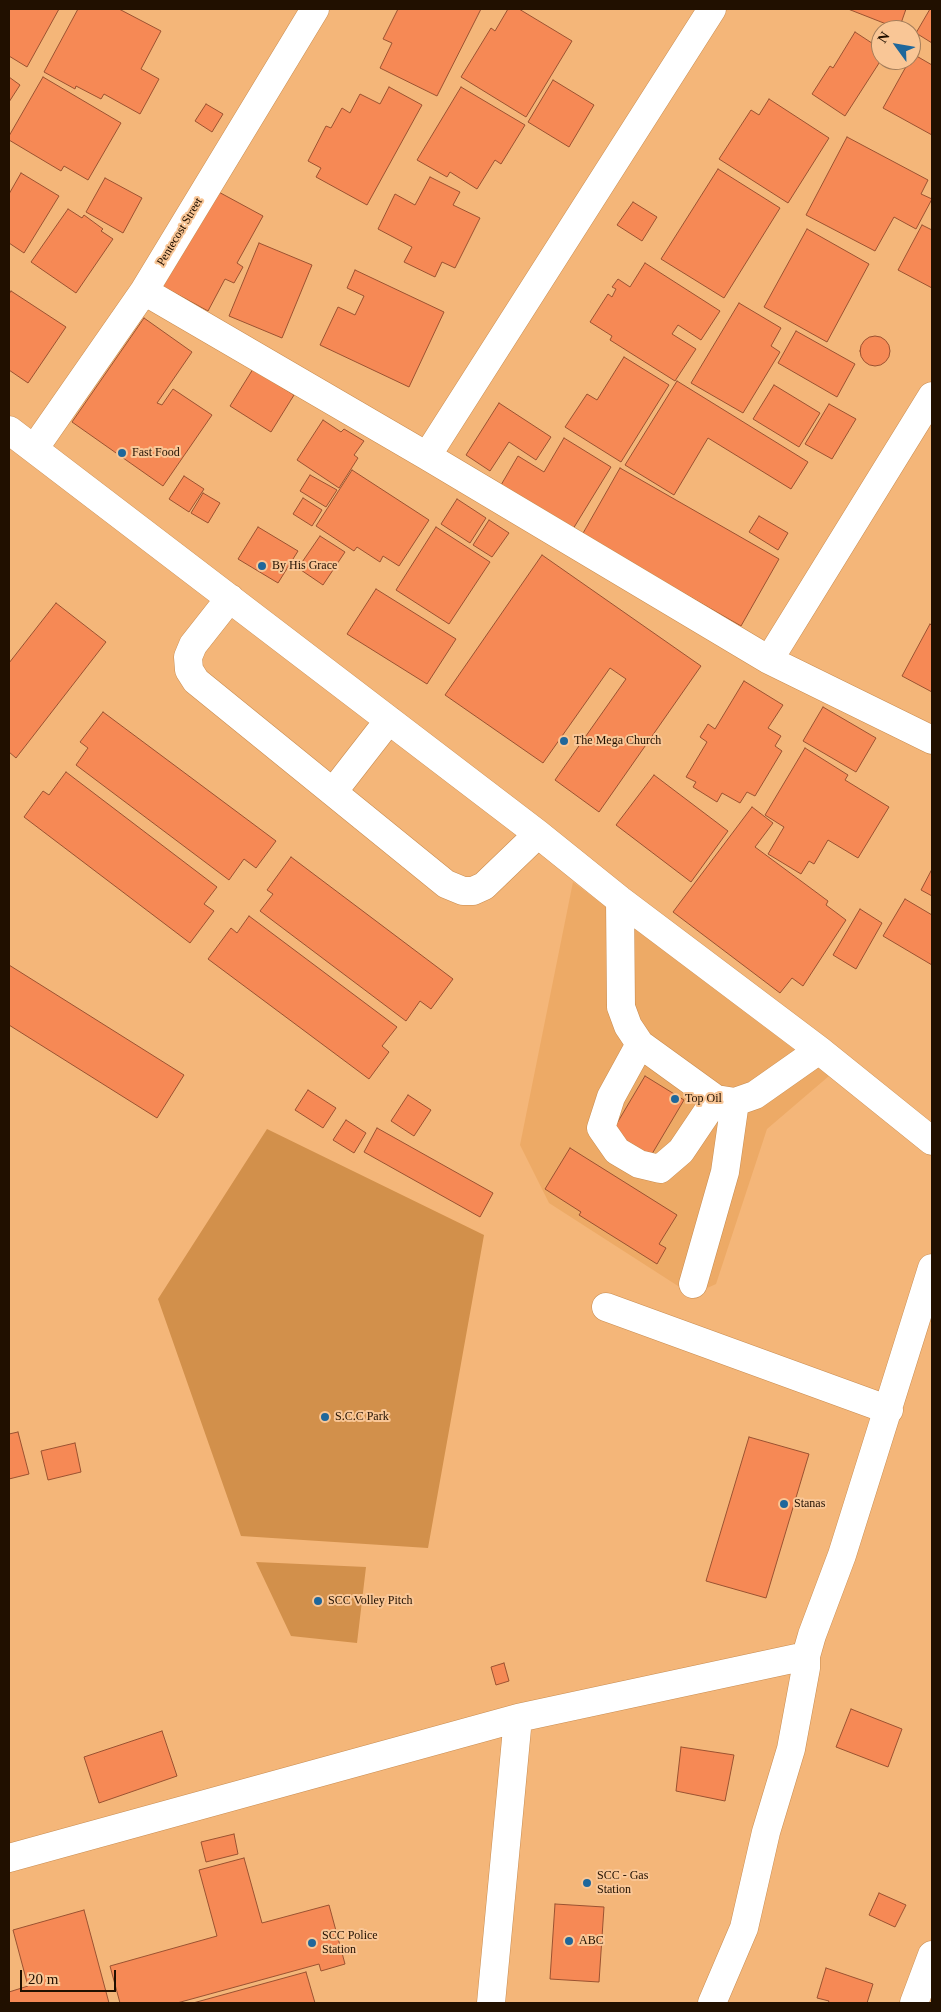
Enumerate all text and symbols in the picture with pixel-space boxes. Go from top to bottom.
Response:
north arrow [871,20,921,70]
text: N [875,29,893,46]
street label: Pentecost Street [154,195,206,269]
place label: Fast Food [132,446,180,460]
marker: Fast Food [116,447,128,459]
place label: By His Grace [272,559,337,573]
marker: By His Grace [256,560,268,572]
place label: The Mega Church [574,734,661,748]
marker: The Mega Church [558,735,570,747]
place label: Top Oil [685,1092,722,1106]
marker: Top Oil [669,1093,681,1105]
place label: S.C.C Park [335,1410,389,1424]
marker: S.C.C Park [319,1411,331,1423]
place label: Stanas [794,1497,825,1511]
marker: Stanas [778,1498,790,1510]
place label: SCC Volley Pitch [328,1594,412,1608]
marker: SCC Volley Pitch [312,1595,324,1607]
place label: SCC - Gas Station [597,1869,648,1897]
marker: SCC - Gas Station [581,1877,593,1889]
place label: SCC Police Station [322,1929,378,1957]
place label: ABC [579,1934,604,1948]
marker: ABC [563,1935,575,1947]
marker: SCC Police Station [306,1937,318,1949]
scale bar [22,1960,119,1992]
text: 20 m [28,1971,58,1987]

